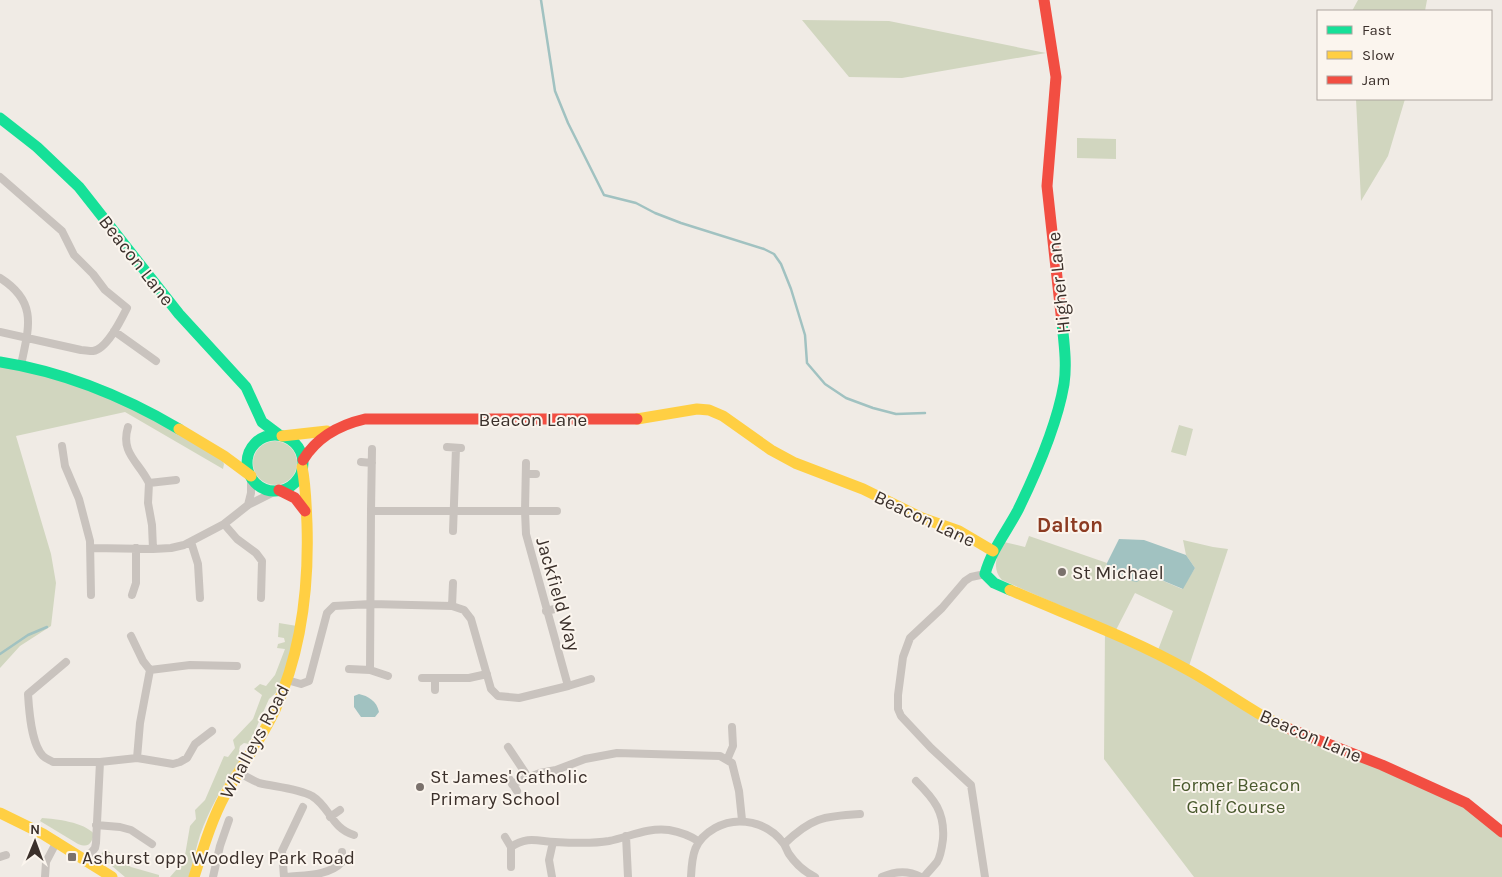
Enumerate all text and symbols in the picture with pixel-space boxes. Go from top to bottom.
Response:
legend [1317,10,1492,100]
text: Fast [1362,21,1392,39]
text: Slow [1362,46,1394,64]
text: Jam [1362,71,1390,89]
street label: Beacon Lane [94,211,178,310]
street label: Higher Lane [1043,231,1075,335]
street label: Beacon Lane [479,409,587,431]
street label: Beacon Lane [871,486,979,552]
district label: Dalton [1037,513,1103,537]
street label: Jackfield Way [531,535,585,654]
place label: St Michael [1072,562,1164,584]
marker: St Michael [1056,566,1068,578]
street label: Whalleys Road [216,681,294,802]
street label: Beacon Lane [1256,705,1365,767]
place label: St James' Catholic Primary School [430,766,588,810]
park label: Former Beacon Golf Course [1171,774,1301,818]
marker: St James' Catholic Primary School [414,781,426,793]
north arrow [10,817,60,867]
text: N [30,821,40,838]
place label: Ashurst opp Woodley Park Road [82,847,355,869]
marker: Ashurst opp Woodley Park Road [66,851,78,863]

